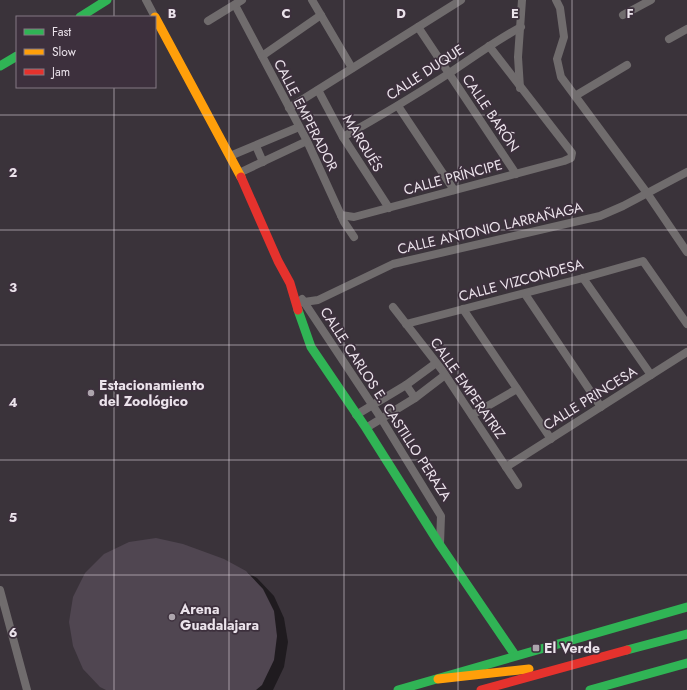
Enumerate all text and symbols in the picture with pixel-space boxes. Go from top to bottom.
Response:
text: B [168,4,177,23]
text: C [281,4,291,23]
text: D [396,4,406,23]
text: E [511,4,519,23]
text: F [626,4,634,23]
legend [16,16,156,88]
text: Fast [52,23,71,41]
street label: CALLE DUQUE [382,39,468,105]
text: Slow [52,43,77,61]
street label: CALLE EMPERADOR [269,56,343,174]
text: Jam [50,63,70,81]
street label: CALLE BARÓN [458,70,524,156]
street label: MARQUÉS [338,111,388,176]
street label: CALLE PRÍNCIPE [401,154,505,200]
text: 2 [9,163,17,182]
street label: CALLE ANTONIO LARRAÑAGA [395,197,585,259]
street label: CALLE VIZCONDESA [456,254,586,306]
text: 3 [9,278,17,297]
street label: CALLE CARLOS E. CASTILLO PERAZA [316,303,457,505]
street label: CALLE EMPERATRIZ [426,334,511,443]
street label: CALLE PRINCESA [539,361,641,435]
place label: Estacionamiento del Zoológico [99,375,205,411]
marker: Estacionamiento del Zoológico [86,388,96,398]
text: 4 [8,393,18,412]
text: 5 [9,508,17,527]
place label: Arena Guadalajara [179,599,259,635]
marker: Arena Guadalajara [167,612,177,622]
text: 6 [9,623,18,642]
place label: El Verde [544,638,600,658]
marker: El Verde [531,643,541,653]

